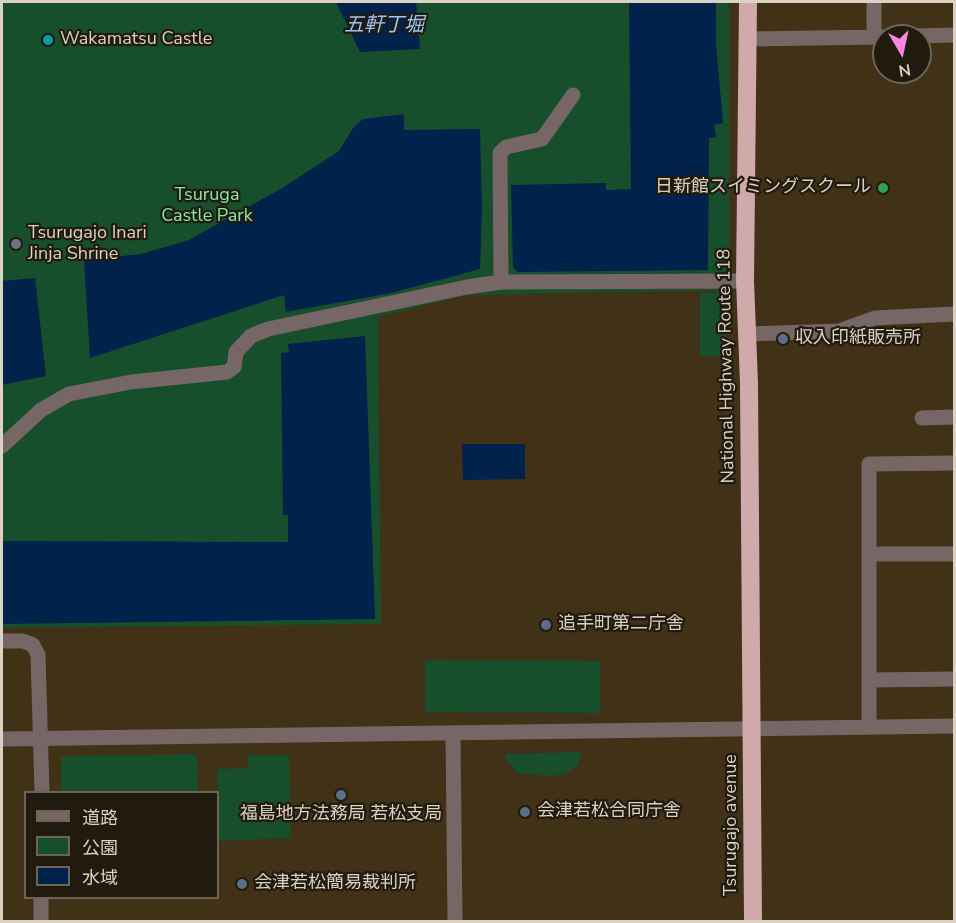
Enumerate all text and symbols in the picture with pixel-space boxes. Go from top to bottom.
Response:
water label: 五軒丁堀 [344,14,424,38]
north arrow [872,24,932,84]
place label: Wakamatsu Castle [60,29,212,51]
marker: Wakamatsu Castle [41,33,55,47]
text: N [897,58,912,82]
place label: 日新館スイミングスクール [655,177,871,199]
marker: 日新館スイミングスクール [876,181,890,195]
park label: Tsuruga Castle Park [161,185,253,228]
place label: Tsurugajo Inari Jinja Shrine [28,223,147,266]
marker: Tsurugajo Inari Jinja Shrine [9,237,23,251]
street label: National Highway Route 118 [714,249,740,483]
place label: 収入印紙販売所 [795,328,921,350]
marker: 収入印紙販売所 [776,332,790,346]
place label: 追手町第二庁舎 [558,614,684,636]
marker: 追手町第二庁舎 [539,618,553,632]
street label: Tsurugajo avenue [721,754,743,896]
marker: 福島地方法務局 若松支局 [334,788,348,802]
legend [24,791,219,899]
place label: 会津若松合同庁舎 [537,801,681,823]
place label: 福島地方法務局 若松支局 [240,804,442,826]
marker: 会津若松合同庁舎 [518,805,532,819]
text: 道路 [82,806,118,830]
text: 公園 [82,836,118,860]
text: 水域 [82,866,118,890]
place label: 会津若松簡易裁判所 [254,873,416,895]
marker: 会津若松簡易裁判所 [235,877,249,891]

